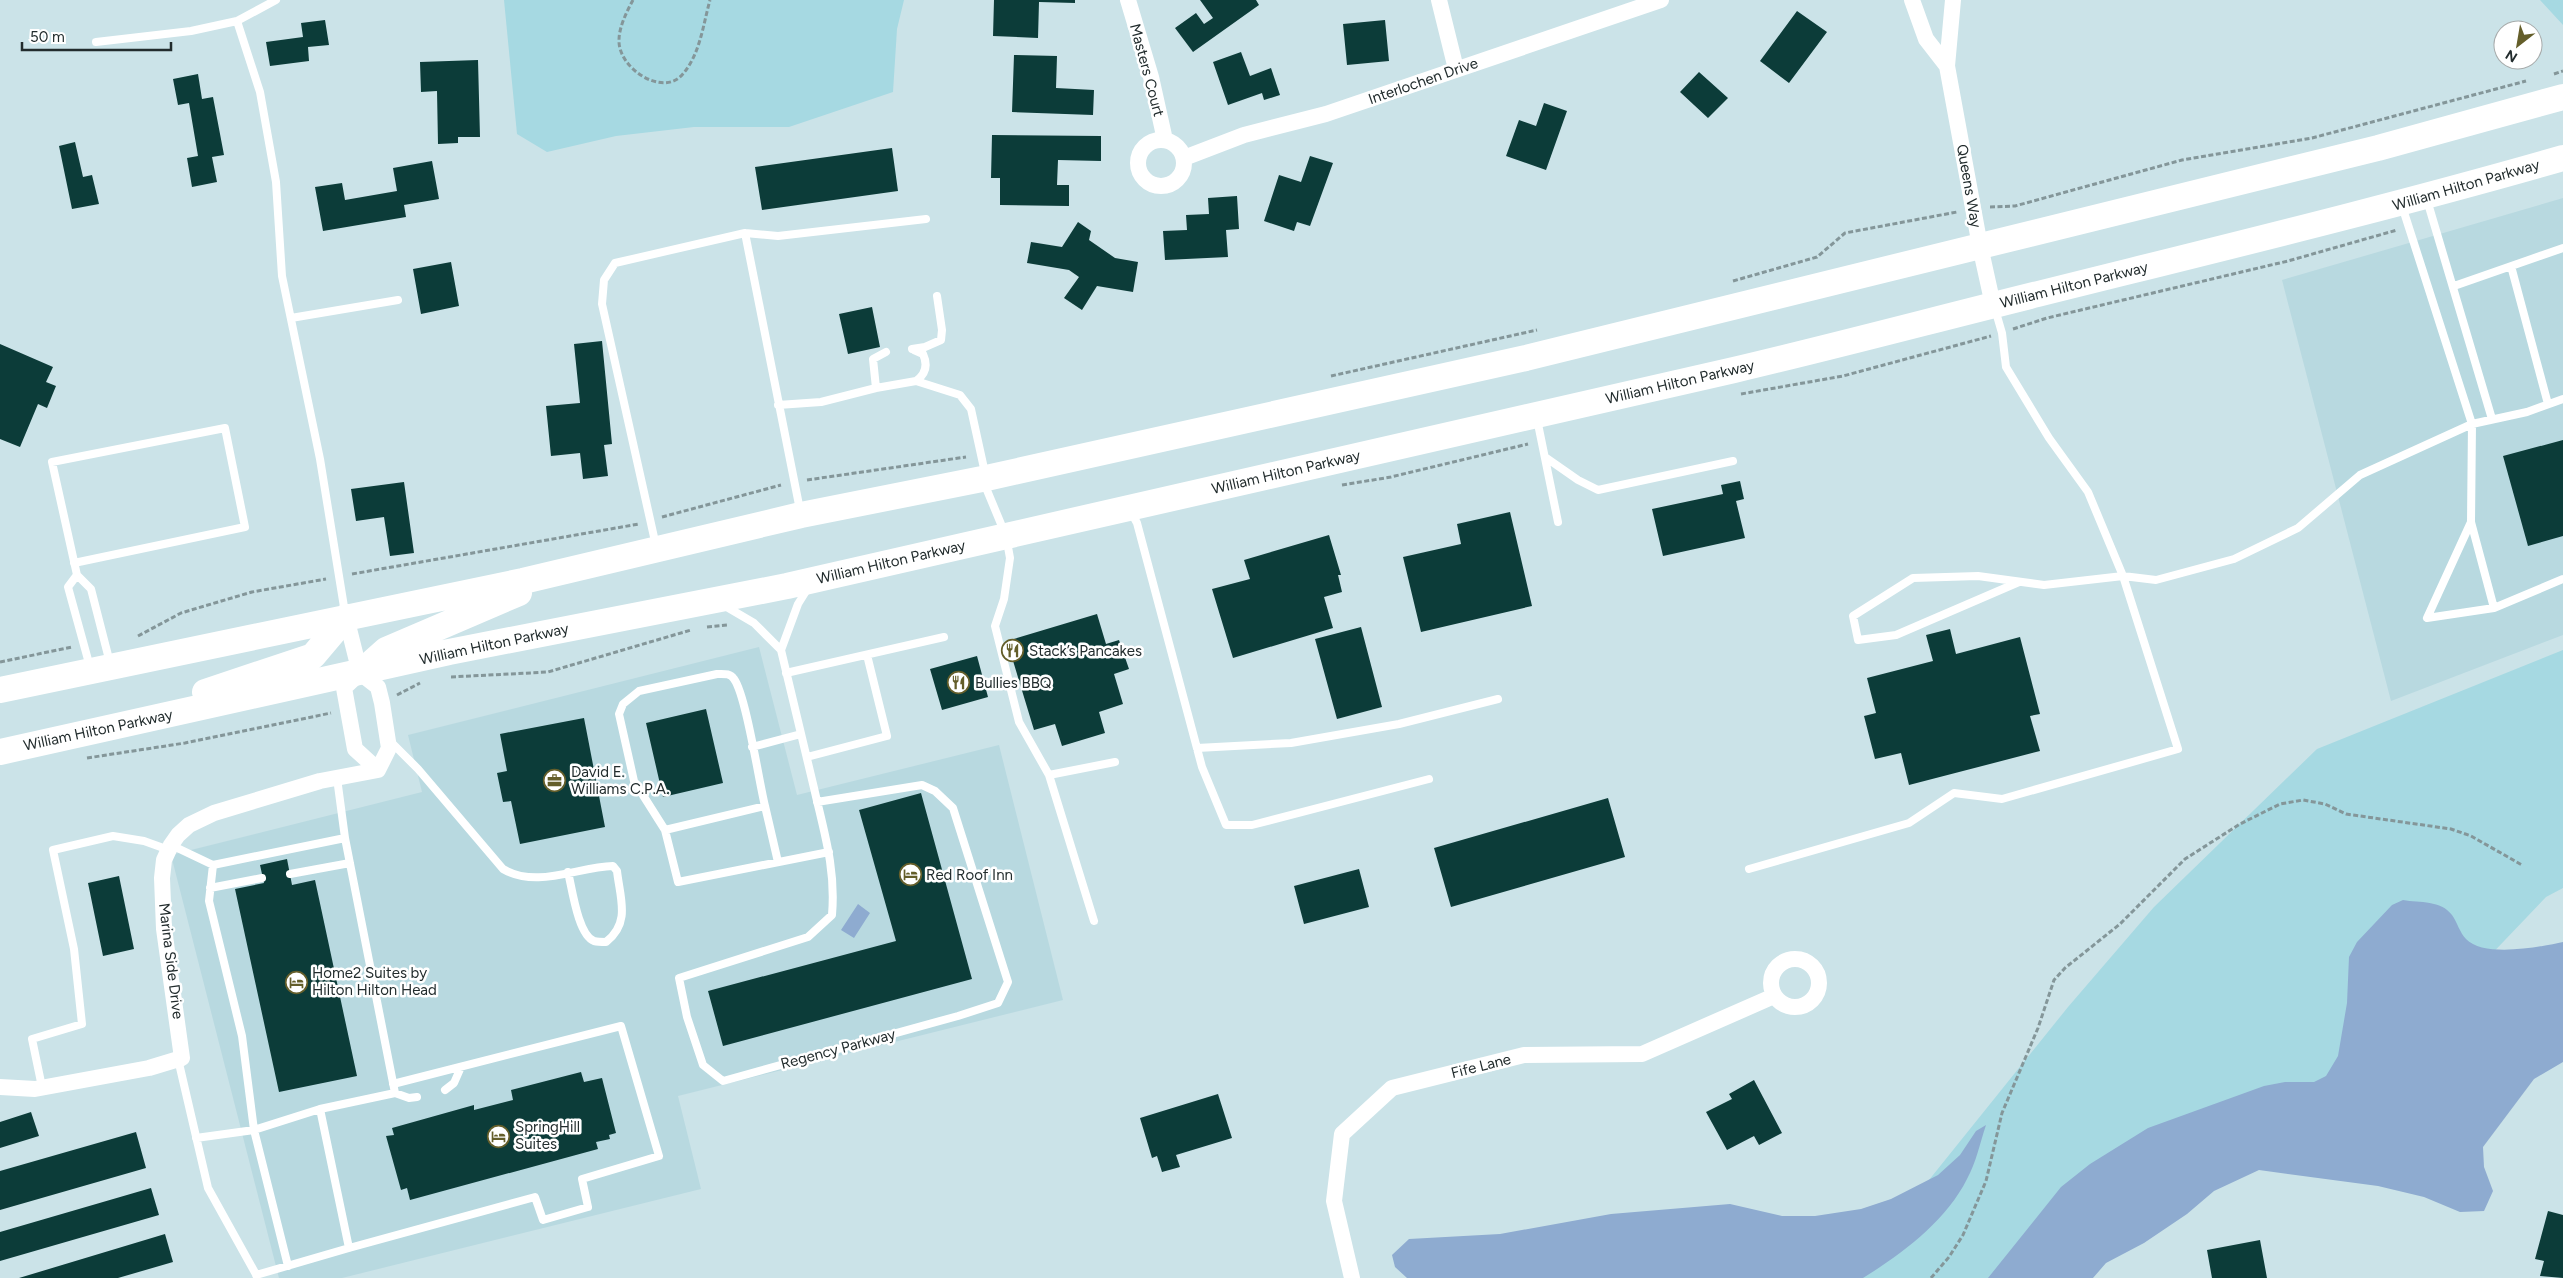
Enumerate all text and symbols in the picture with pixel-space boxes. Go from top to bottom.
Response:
scale bar [22,20,171,52]
north arrow [2493,20,2543,70]
street label: Masters Court [1126,22,1168,119]
text: 50 m [30,28,65,46]
text: N [2503,46,2521,66]
street label: Interlochen Drive [1366,54,1480,108]
street label: Queens Way [1953,143,1985,229]
street label: William Hilton Parkway [2390,155,2542,215]
street label: William Hilton Parkway [1998,258,2150,312]
street label: William Hilton Parkway [1604,356,1756,408]
street label: William Hilton Parkway [1210,446,1362,498]
street label: William Hilton Parkway [815,536,967,588]
street label: William Hilton Parkway [418,619,570,669]
restaurant icon: Stack’s Pancakes [1001,639,1025,663]
place label: Stack’s Pancakes [1029,642,1142,660]
restaurant icon: Bullies BBQ [947,671,971,695]
place label: Bullies BBQ [975,674,1052,692]
street label: William Hilton Parkway [22,705,174,755]
place label: David E. Williams C.P.A. [571,763,669,798]
office icon: David E. Williams C.P.A. [543,769,567,793]
hotel icon: Red Roof Inn [898,863,922,887]
place label: Red Roof Inn [926,866,1013,884]
street label: Marina Side Drive [155,902,187,1020]
place label: Home2 Suites by Hilton Hilton Head [312,964,437,999]
hotel icon: Home2 Suites by Hilton Hilton Head [284,970,308,994]
street label: Regency Parkway [779,1025,897,1073]
street label: Fife Lane [1449,1050,1513,1082]
place label: SpringHill Suites [515,1118,580,1153]
hotel icon: SpringHill Suites [487,1124,511,1148]

